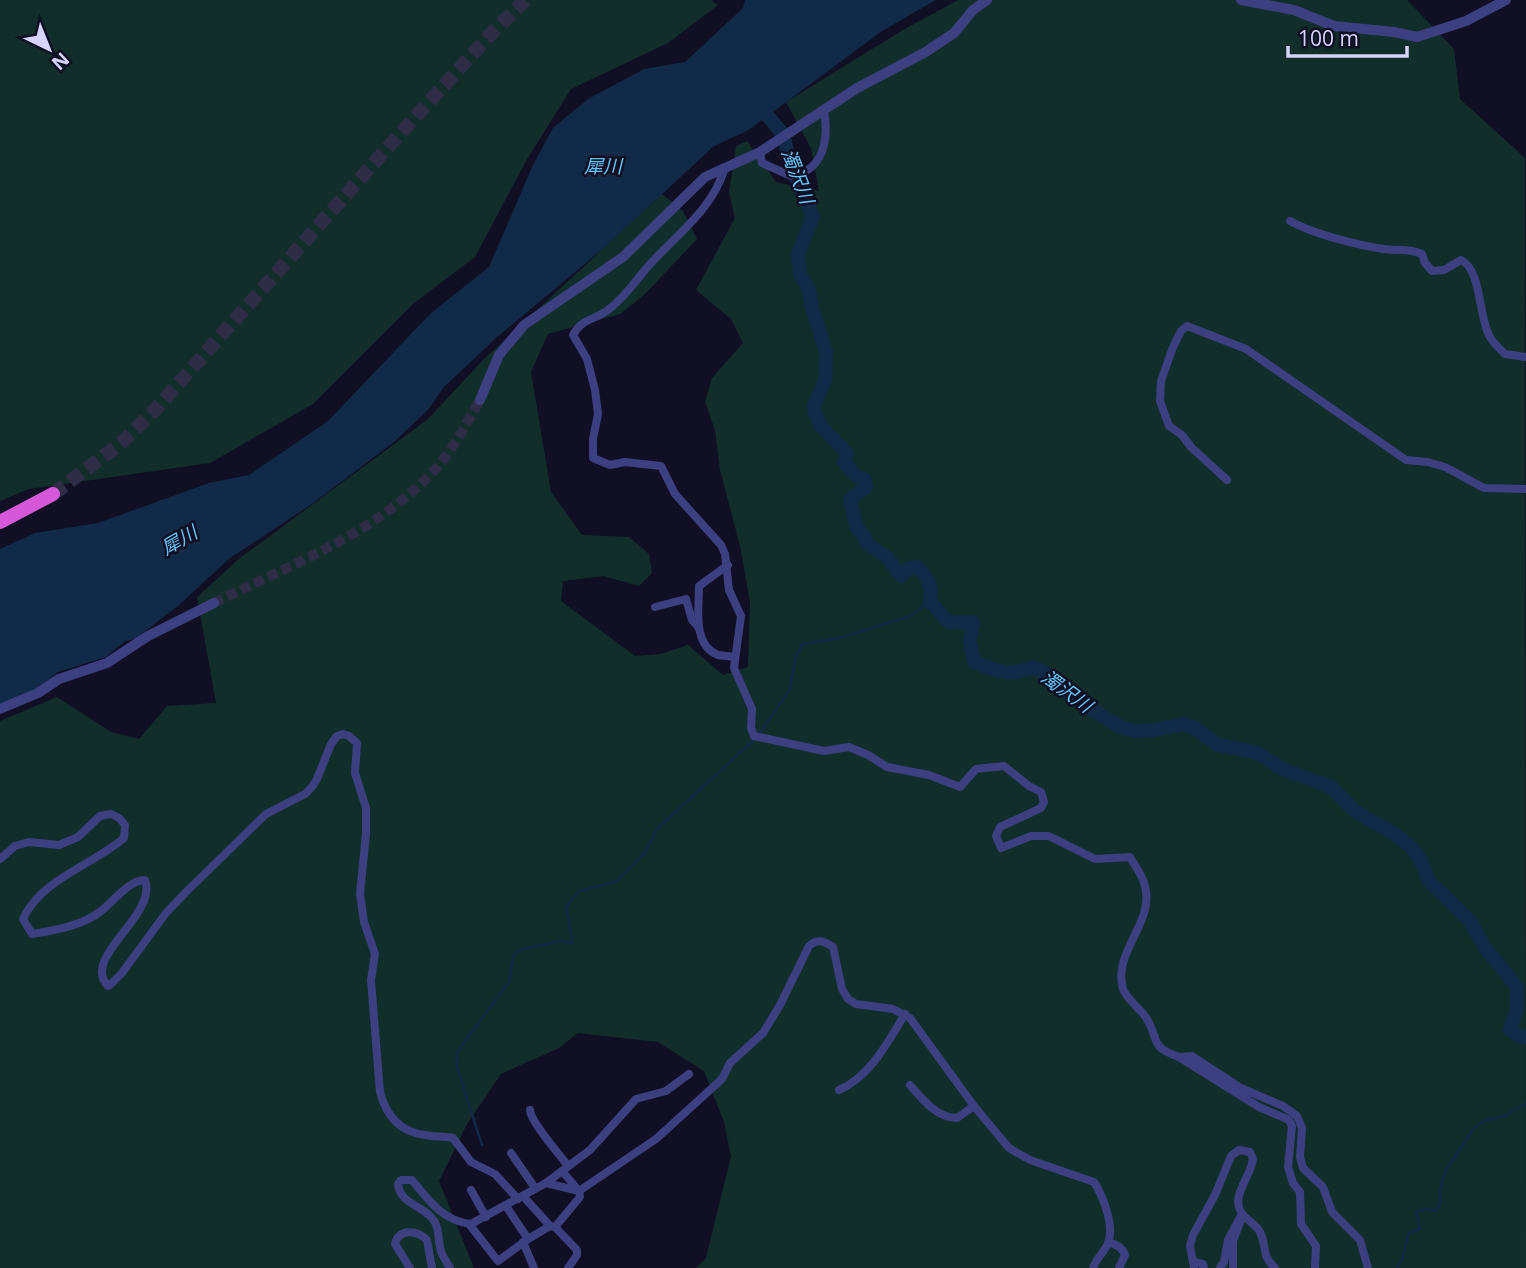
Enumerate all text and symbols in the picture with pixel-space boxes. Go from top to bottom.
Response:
north arrow [14,14,84,84]
scale bar [1288,14,1407,58]
text: 100 m [1298,24,1359,52]
text: N [46,47,75,76]
water label: 濁沢川 [776,145,821,209]
water label: 犀川 [584,153,624,179]
water label: 犀川 [156,518,204,561]
water label: 濁沢川 [1036,664,1099,719]

